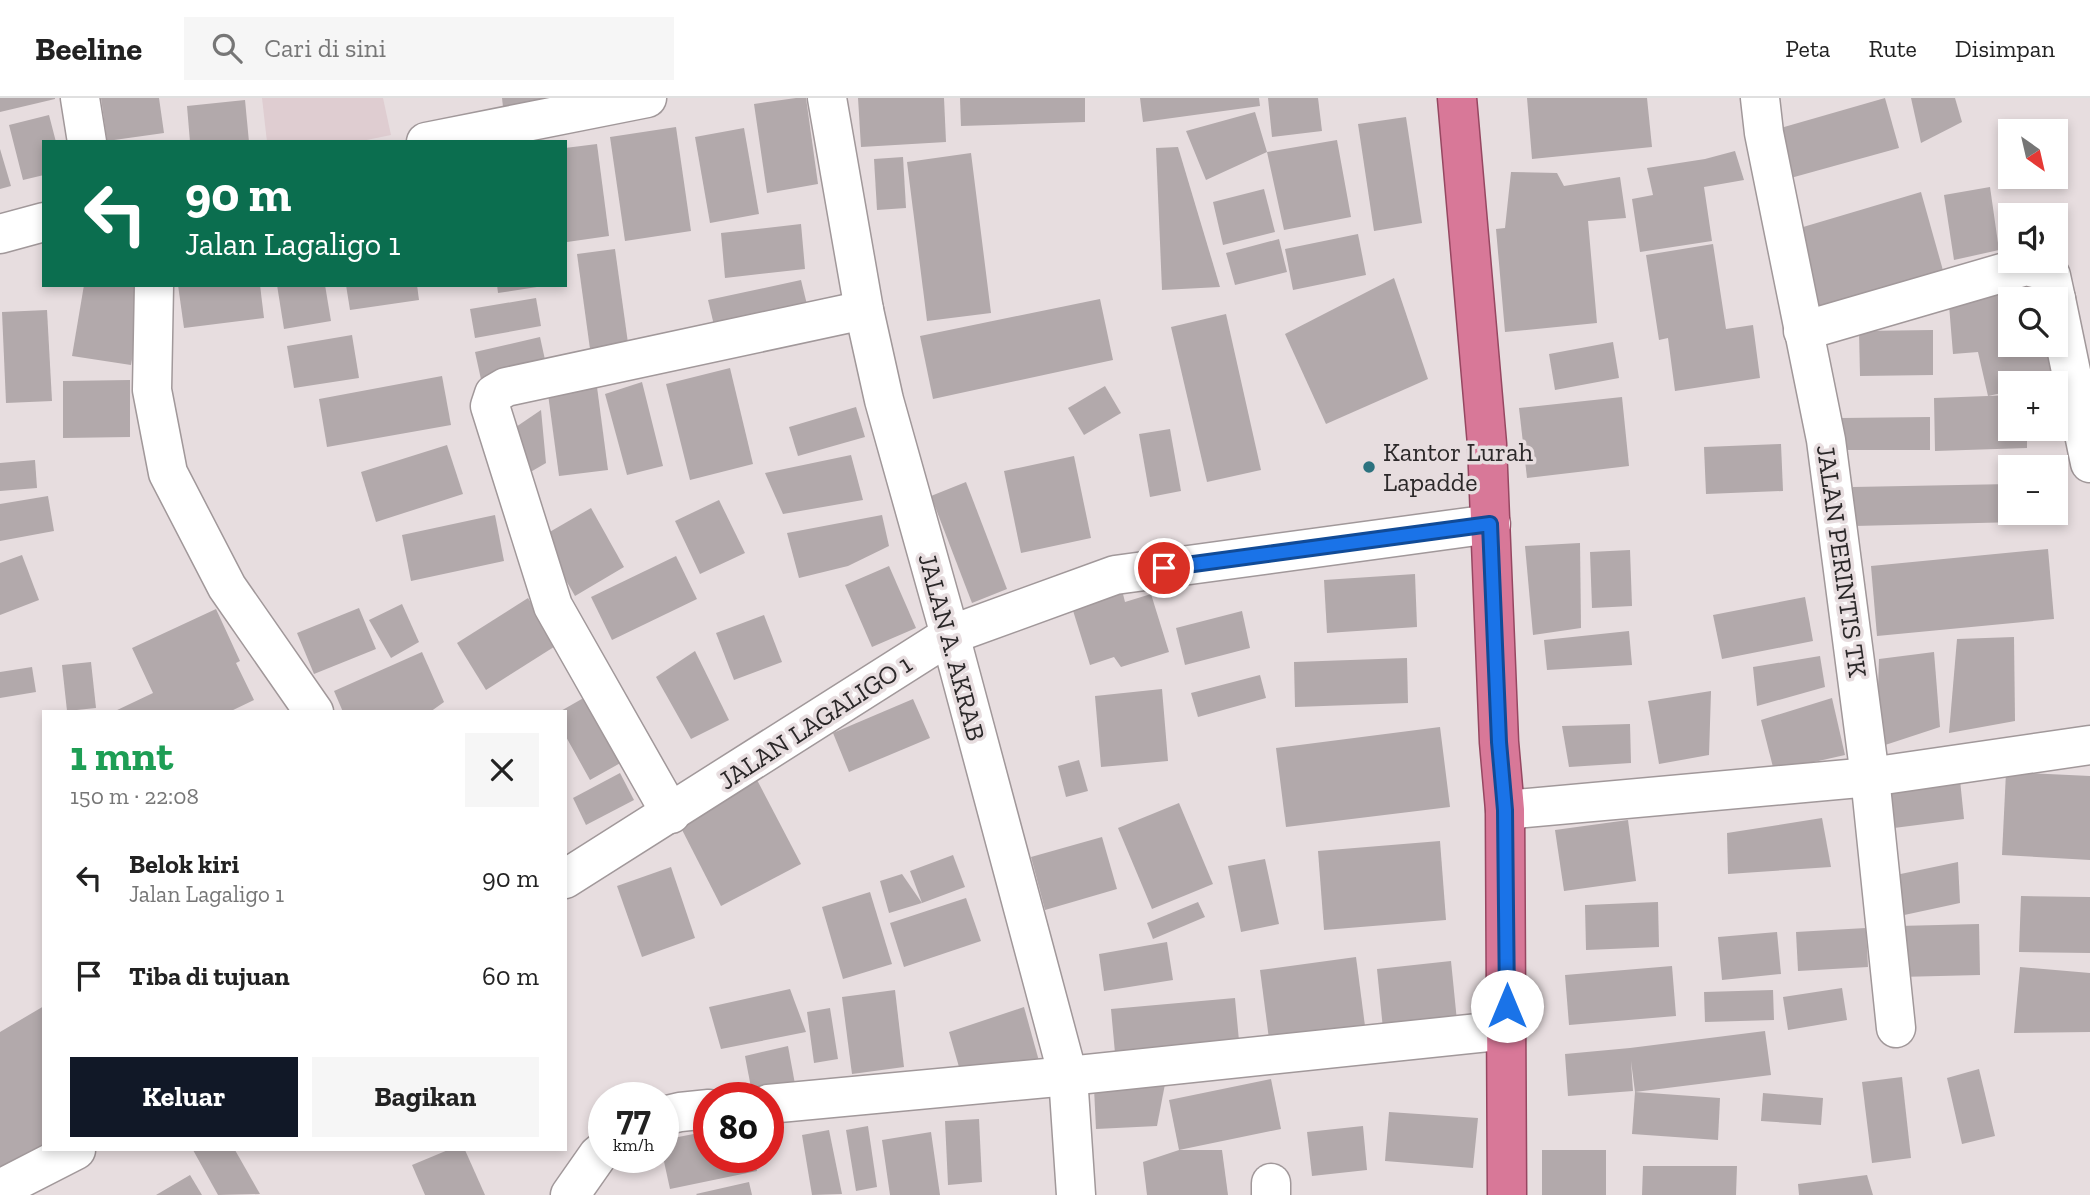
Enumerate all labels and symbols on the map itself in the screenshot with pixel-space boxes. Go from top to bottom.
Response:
north arrow [1998,119,2068,189]
place label: Kantor Lurah Lapadde [1383,436,1534,498]
street label: JALAN PERINTIS TK [1810,443,1874,679]
marker: Kantor Lurah Lapadde [1361,459,1377,475]
pin [1134,538,1194,598]
street label: JALAN A. AKRAB [912,550,992,744]
street label: JALAN LAGALIGO 1 [712,648,918,796]
position arrow [1470,969,1544,1043]
speed limit sign: 80 [693,1082,784,1173]

